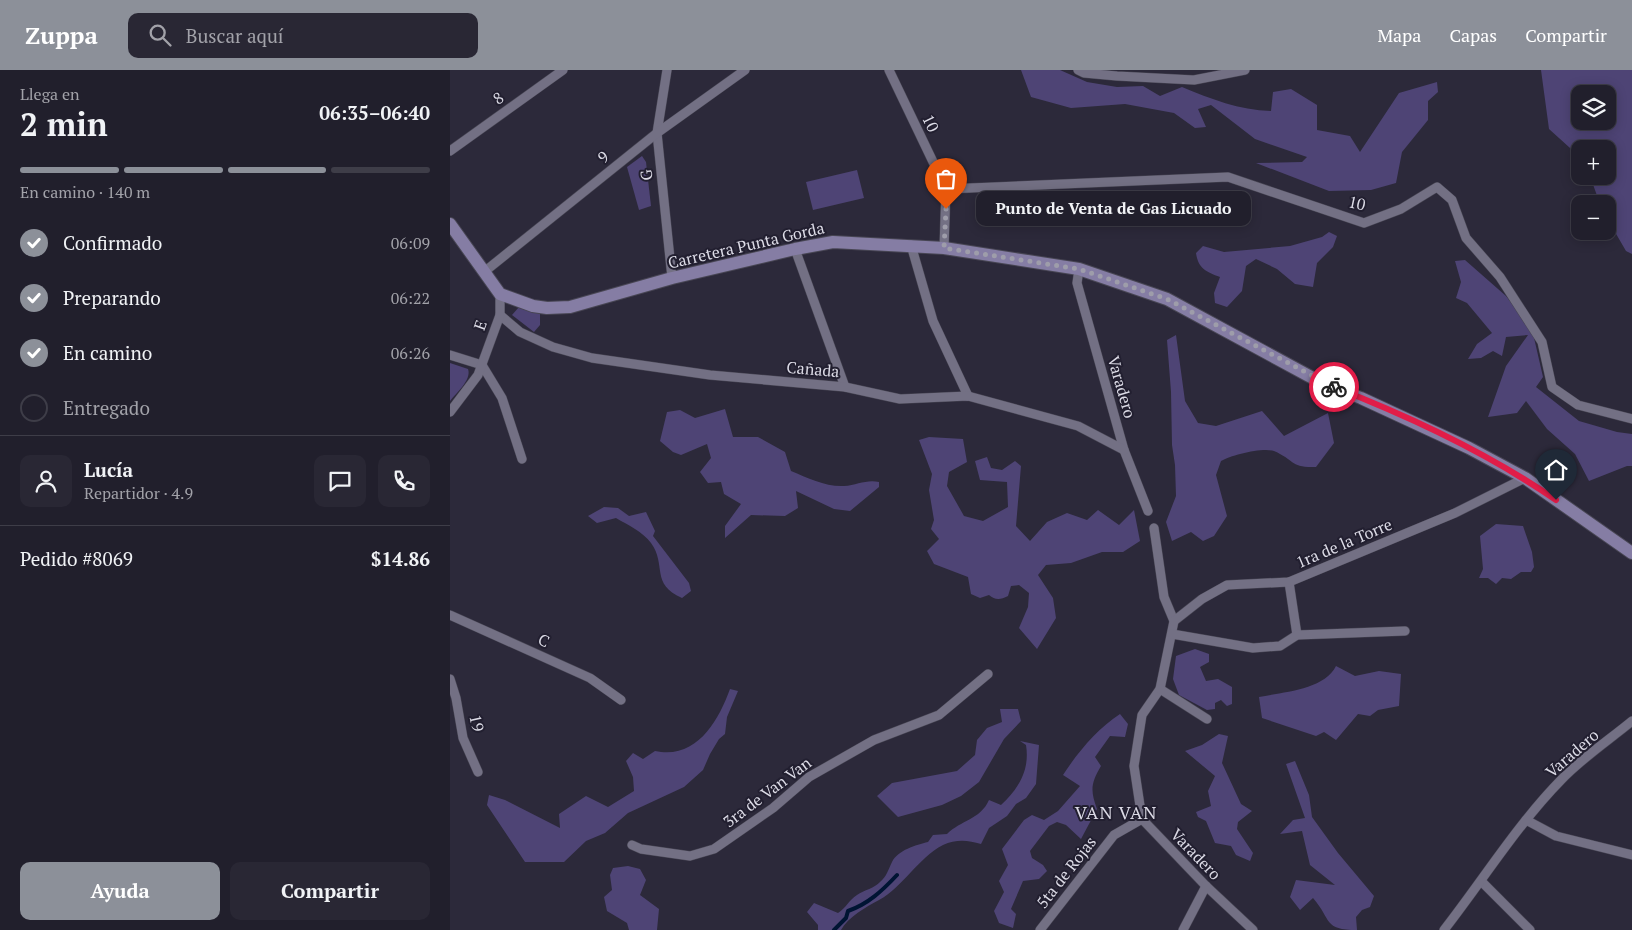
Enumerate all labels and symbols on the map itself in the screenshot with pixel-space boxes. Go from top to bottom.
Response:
street label: 8 [488,87,508,109]
street label: 10 [917,111,945,135]
street label: 9 [593,146,613,168]
pin [925,158,967,209]
street label: G [635,169,657,181]
street label: 10 [1346,190,1368,216]
callout: Punto de Venta de Gas Licuado [976,192,1251,226]
street label: Carretera Punta Gorda [666,216,826,274]
street label: E [468,317,492,333]
street label: Varadero [1103,353,1141,421]
street label: Cañada [786,356,840,382]
courier [1309,362,1359,412]
pin [1535,449,1577,500]
street label: 1ra de la Torre [1293,513,1395,573]
street label: C [535,628,553,652]
street label: 19 [464,712,490,734]
street label: Varadero [1541,724,1603,782]
street label: 3ra de Van Van [718,751,816,832]
district label: VAN VAN [1075,800,1157,824]
street label: Varadero [1166,823,1226,885]
street label: 5ta de Rojas [1031,831,1101,913]

